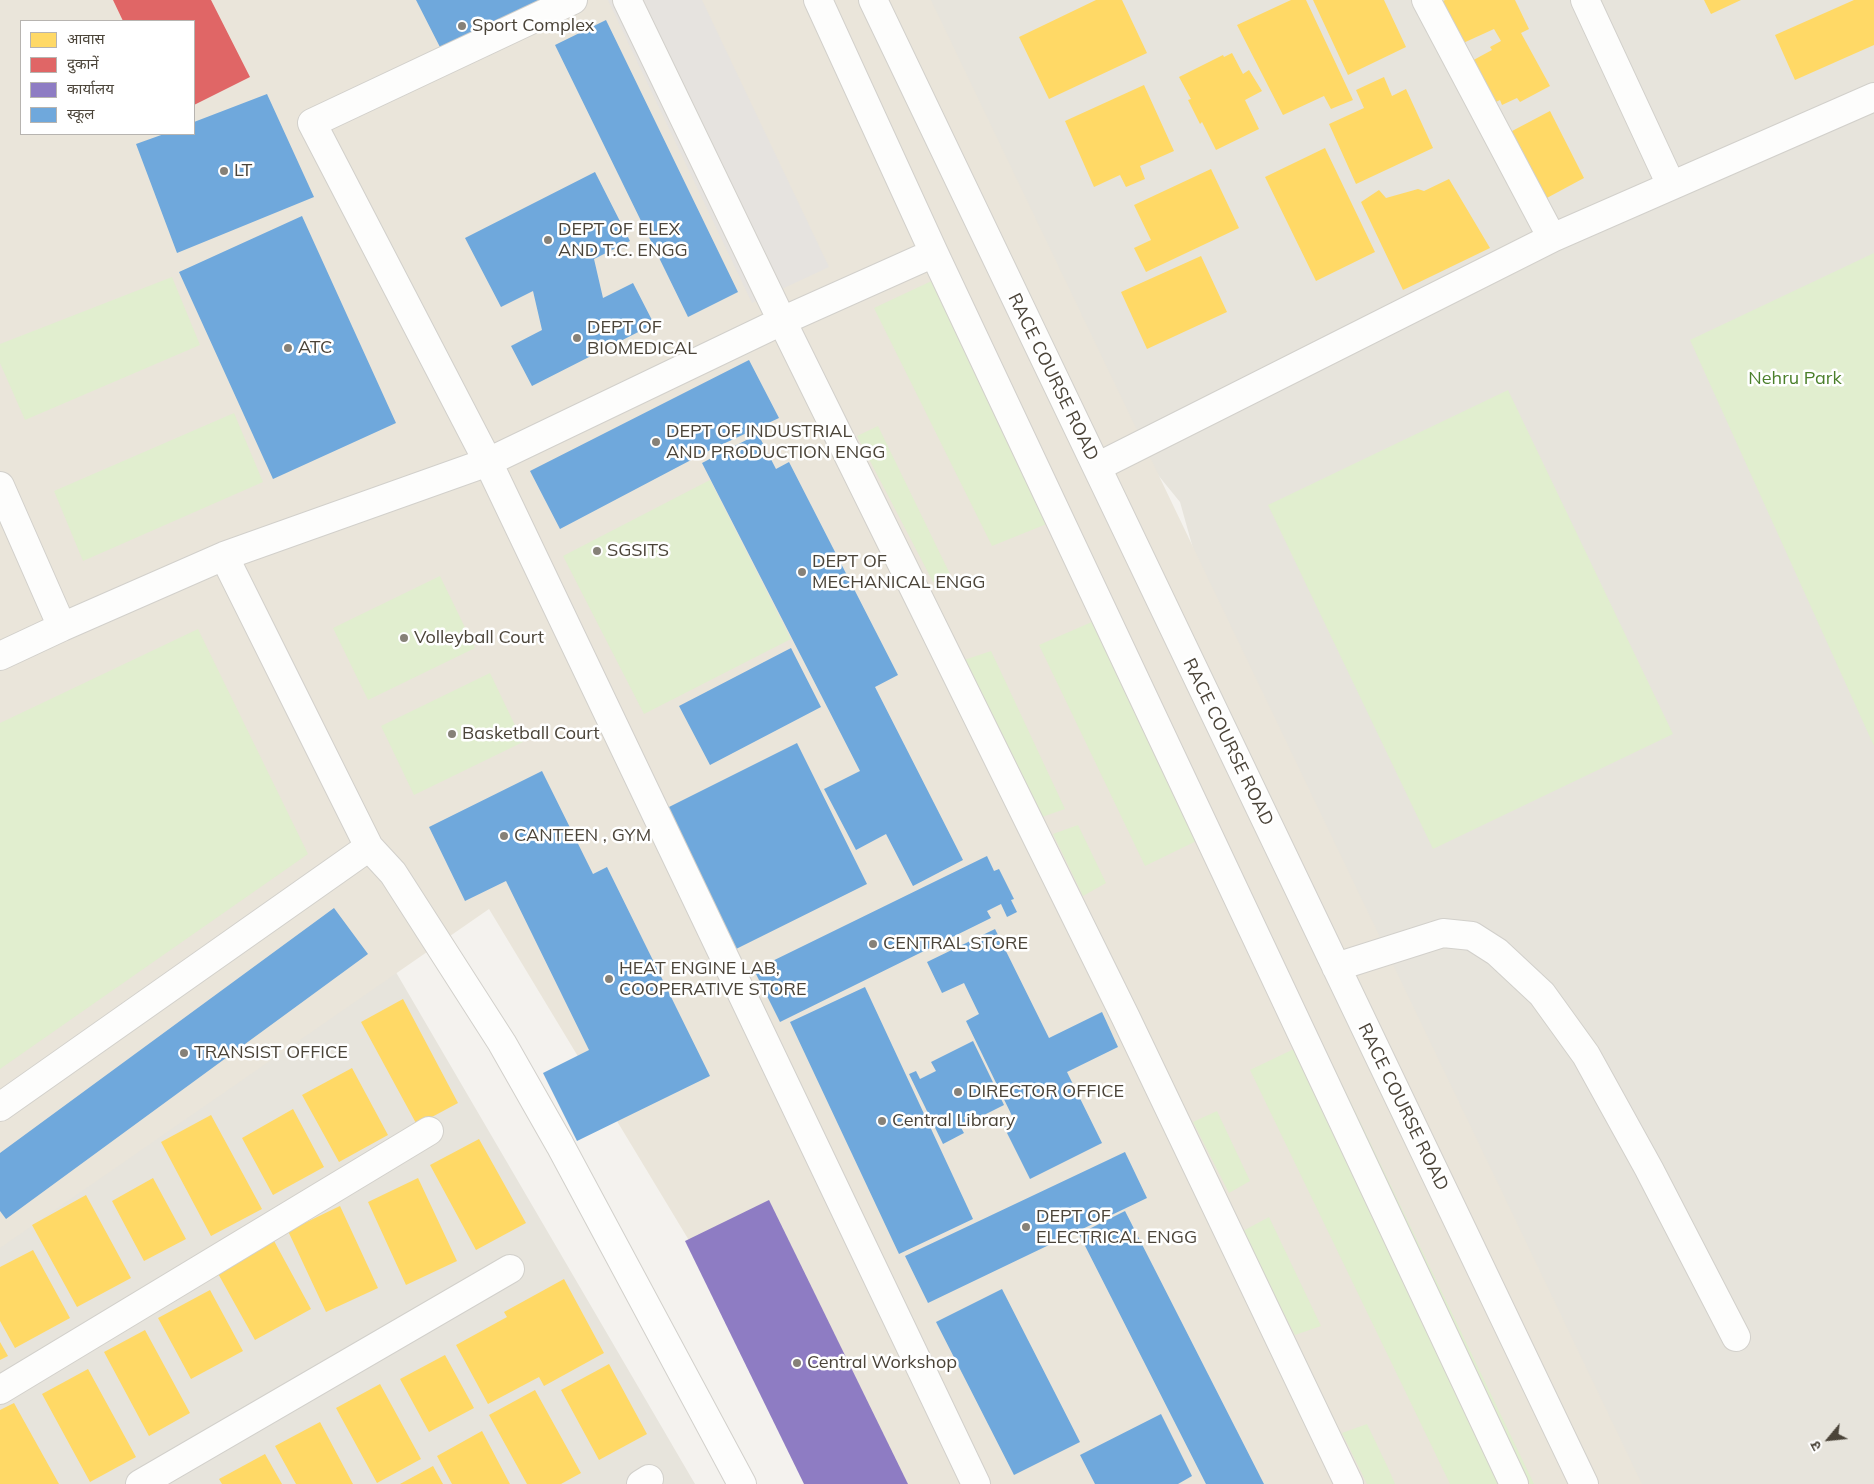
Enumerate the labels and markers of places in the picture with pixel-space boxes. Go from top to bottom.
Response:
place label: Sport Complex [472,15,594,37]
marker: Sport Complex [456,20,468,32]
place label: LT [234,160,252,182]
marker: LT [218,165,230,177]
place label: DEPT OF ELEX AND T.C. ENGG [558,219,688,262]
marker: DEPT OF ELEX AND T.C. ENGG [542,234,554,246]
place label: DEPT OF BIOMEDICAL [587,317,697,359]
marker: DEPT OF BIOMEDICAL [571,332,583,344]
place label: ATC [298,337,332,359]
marker: ATC [282,342,294,354]
place label: DEPT OF INDUSTRIAL AND PRODUCTION ENGG [666,421,885,464]
marker: DEPT OF INDUSTRIAL AND PRODUCTION ENGG [650,436,662,448]
place label: SGSITS [607,540,669,562]
marker: SGSITS [591,545,603,557]
place label: DEPT OF MECHANICAL ENGG [812,551,985,594]
marker: DEPT OF MECHANICAL ENGG [796,566,808,578]
place label: Volleyball Court [414,627,544,649]
marker: Volleyball Court [398,632,410,644]
place label: Basketball Court [462,723,600,745]
marker: Basketball Court [446,728,458,740]
place label: CANTEEN , GYM [514,825,651,847]
marker: CANTEEN , GYM [498,830,510,842]
place label: CENTRAL STORE [883,933,1028,955]
marker: CENTRAL STORE [867,938,879,950]
place label: HEAT ENGINE LAB, COOPERATIVE STORE [619,958,806,1001]
marker: HEAT ENGINE LAB, COOPERATIVE STORE [603,973,615,985]
place label: TRANSIST OFFICE [194,1042,348,1064]
marker: TRANSIST OFFICE [178,1047,190,1059]
place label: DIRECTOR OFFICE [968,1081,1124,1103]
marker: DIRECTOR OFFICE [952,1086,964,1098]
place label: Central Library [892,1110,1015,1132]
marker: Central Library [876,1115,888,1127]
place label: DEPT OF ELECTRICAL ENGG [1036,1206,1197,1248]
marker: DEPT OF ELECTRICAL ENGG [1020,1221,1032,1233]
place label: Central Workshop [807,1352,957,1374]
marker: Central Workshop [791,1357,803,1369]

